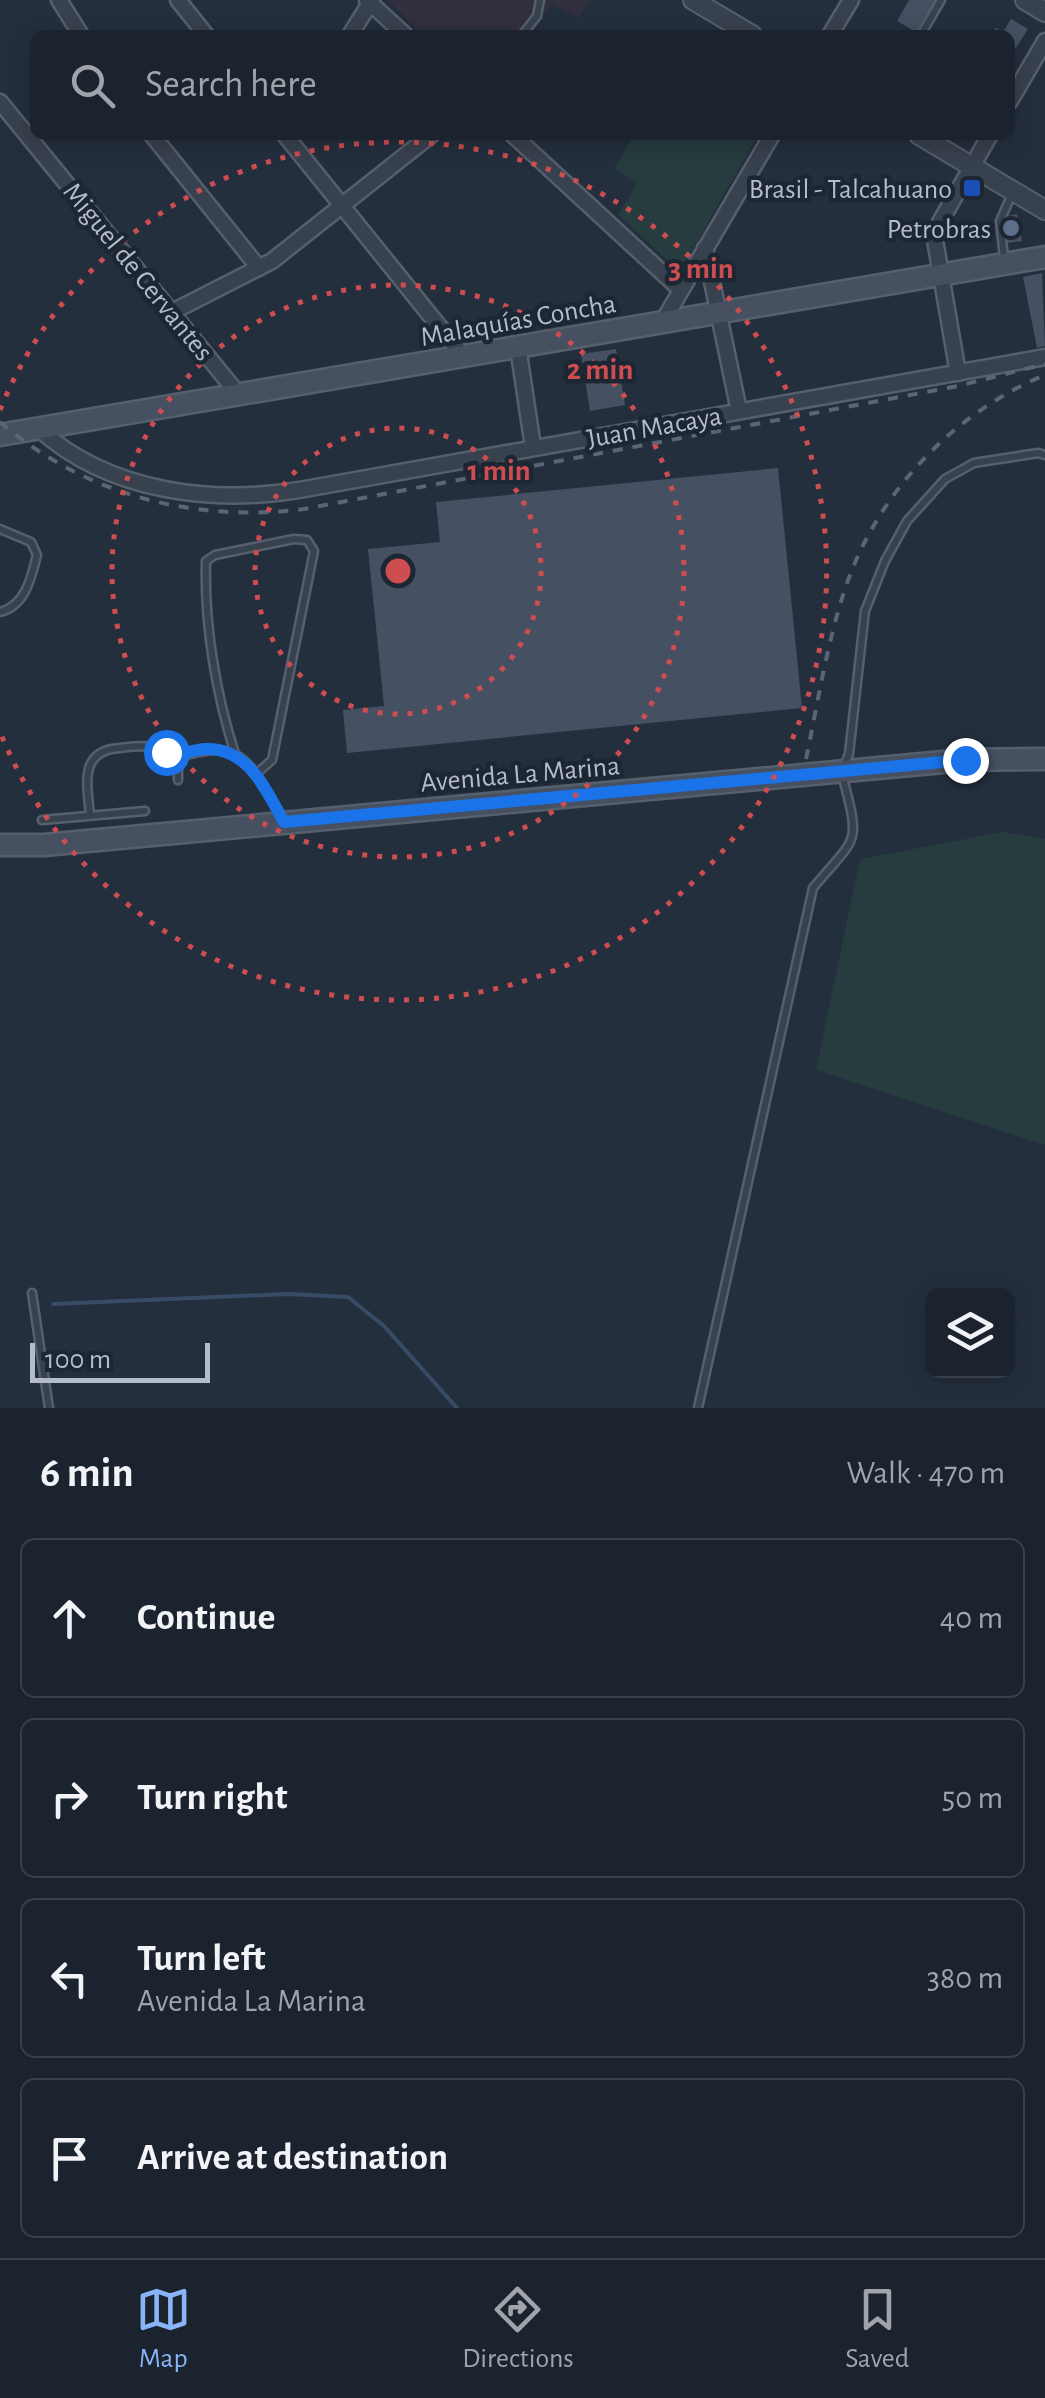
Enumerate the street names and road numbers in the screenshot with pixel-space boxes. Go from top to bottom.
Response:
street label: Miguel de Cervantes [57,178,218,366]
street label: Malaquías Concha [418,290,618,352]
street label: Juan Macaya [585,402,724,454]
street label: Avenida La Marina [419,752,621,798]

